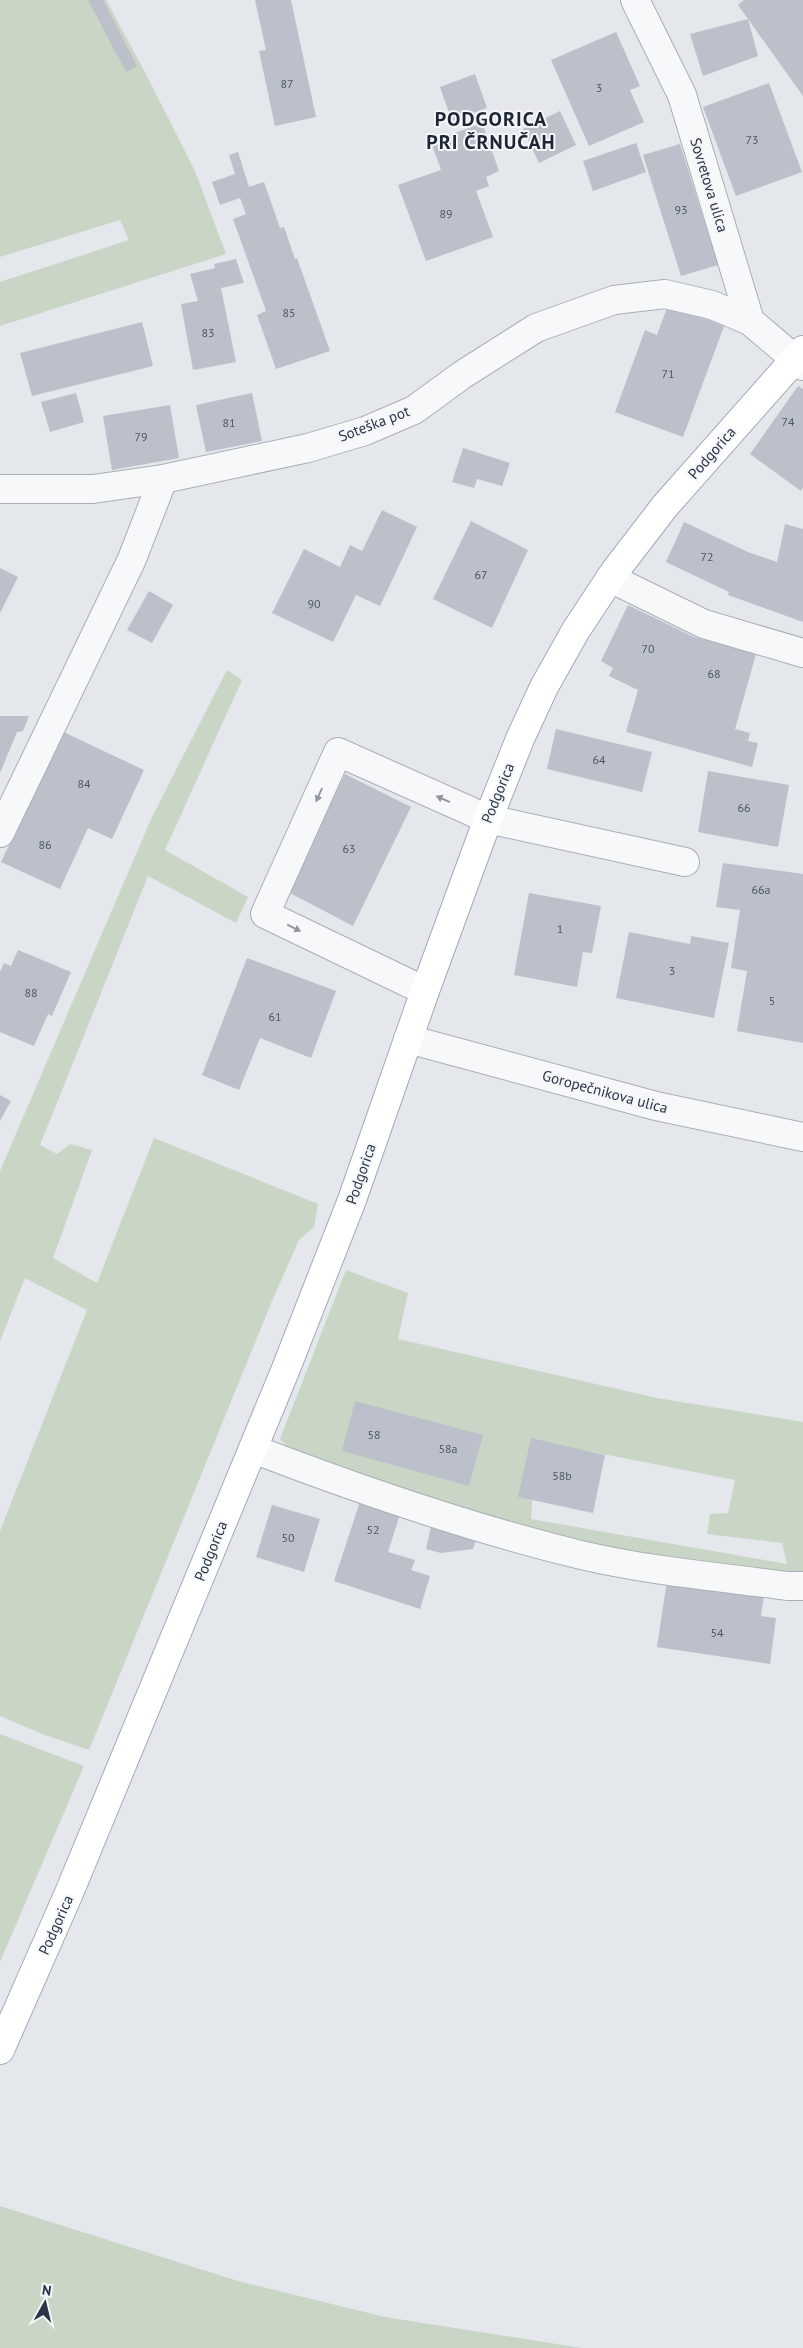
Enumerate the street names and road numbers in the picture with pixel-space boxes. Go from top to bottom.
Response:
street label: Sovretova ulica [686,135,733,234]
street label: Soteška pot [336,401,412,446]
street label: Podgorica [684,423,740,483]
street label: Podgorica [477,760,518,826]
street label: Goropečnikova ulica [540,1066,670,1117]
street label: Podgorica [341,1141,380,1207]
street label: Podgorica [190,1518,231,1584]
street label: Podgorica [34,1892,77,1958]

